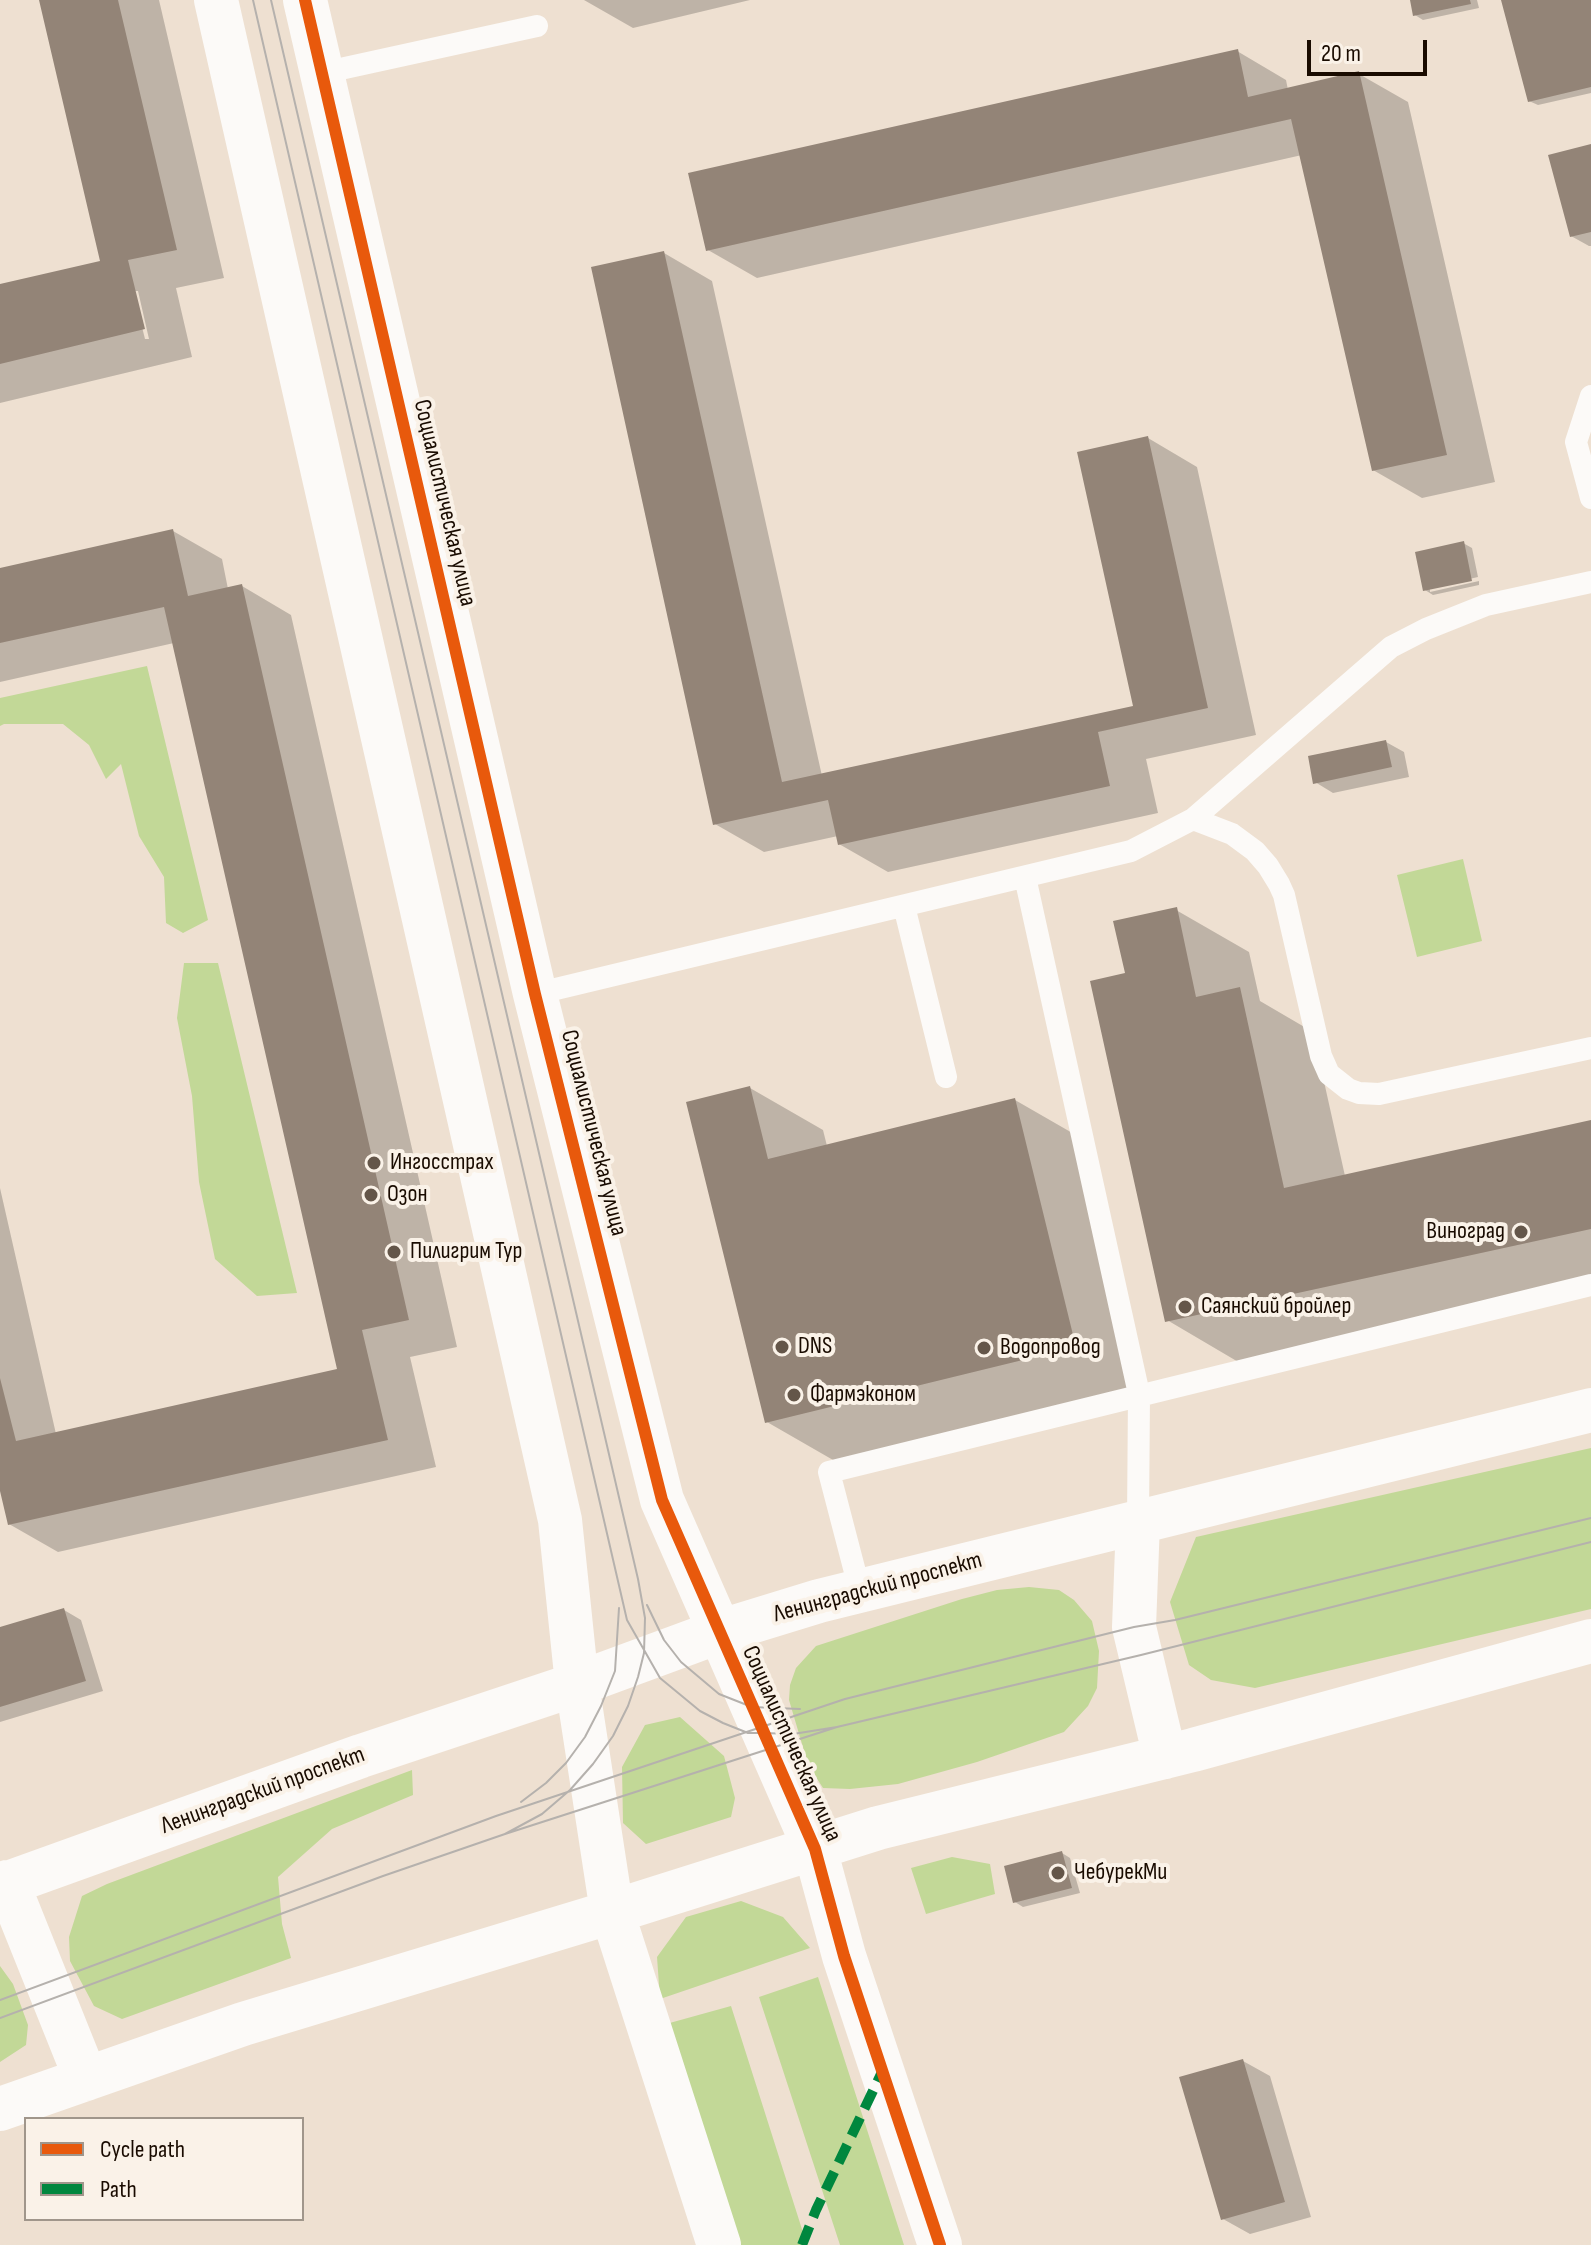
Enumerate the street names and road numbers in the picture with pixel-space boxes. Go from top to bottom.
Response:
street label: Социалистическая улица [406,397,482,609]
street label: Социалистическая улица [553,1027,633,1239]
street label: Ленинградский проспект [771,1546,985,1630]
street label: Социалистическая улица [735,1642,847,1846]
street label: Ленинградский проспект [157,1741,369,1841]

